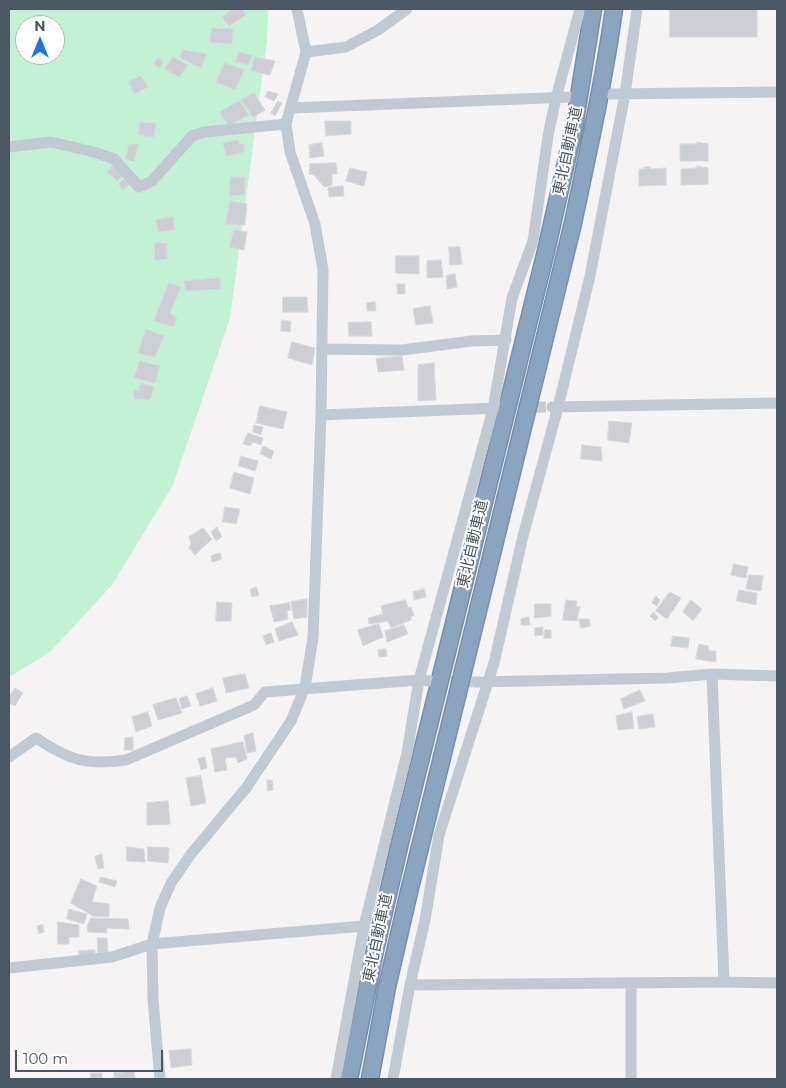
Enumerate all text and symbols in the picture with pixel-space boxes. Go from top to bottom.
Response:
north arrow [15,15,65,65]
text: N [34,17,46,35]
street label: 東北自動車道 [550,105,586,197]
street label: 東北自動車道 [454,498,492,590]
street label: 東北自動車道 [360,892,396,984]
scale bar [18,1040,165,1072]
text: 100 m [23,1049,68,1068]

